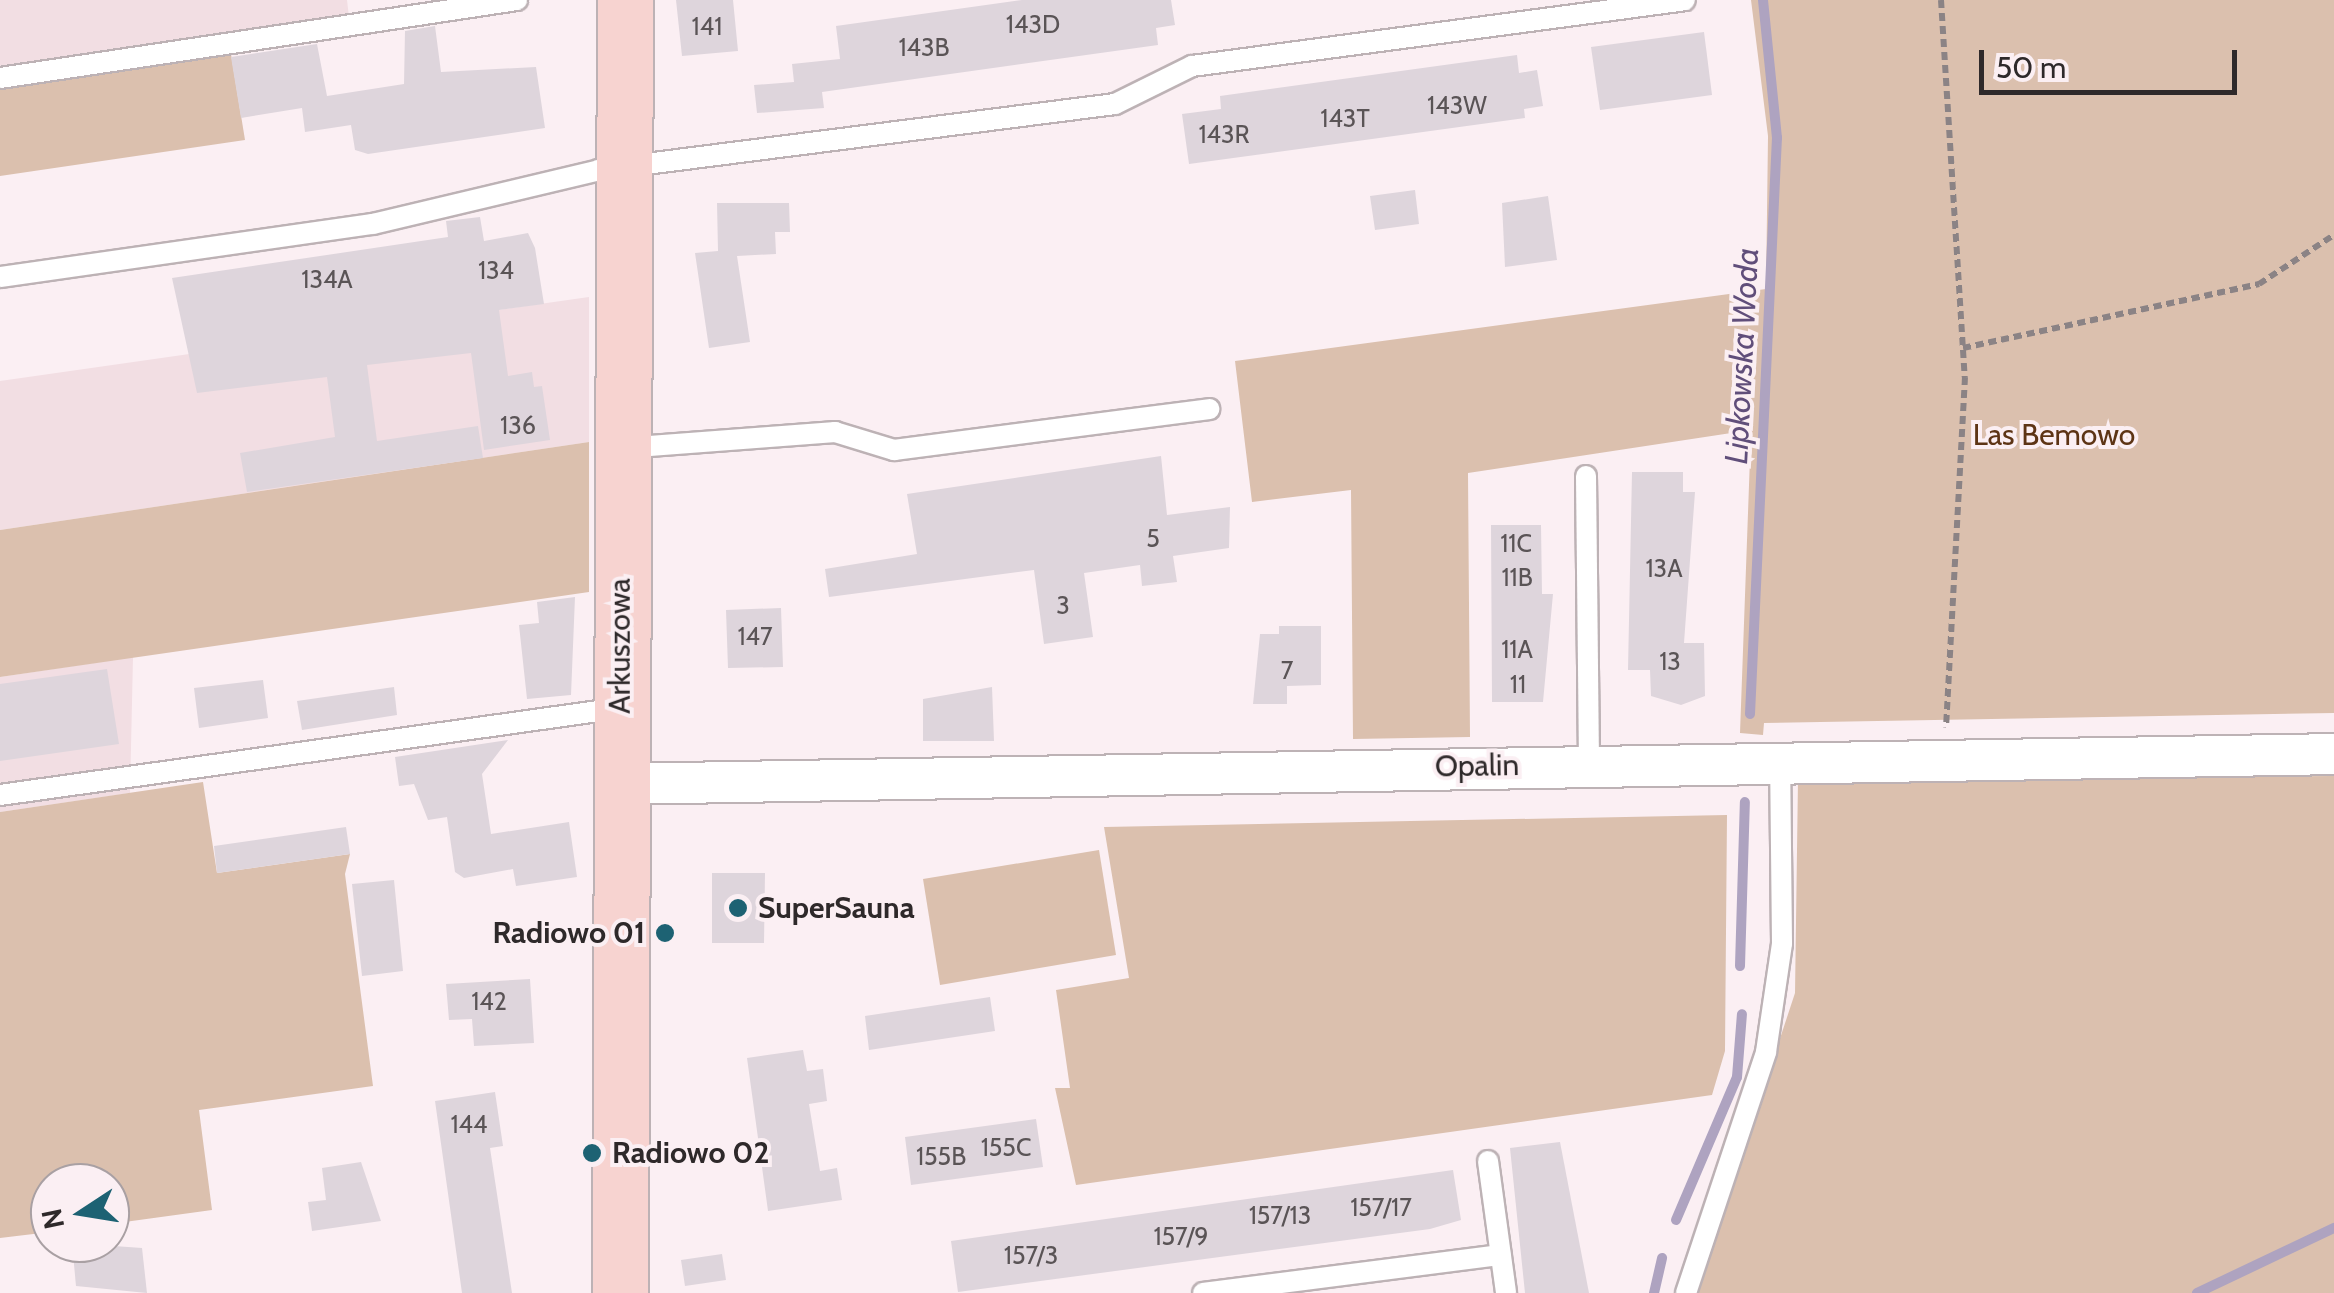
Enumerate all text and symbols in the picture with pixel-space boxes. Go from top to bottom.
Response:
house number: 143D [1006,9,1060,39]
house number: 141 [692,11,722,41]
scale bar [1984,30,2242,92]
house number: 143B [898,32,950,62]
text: 50 m [1996,49,2066,86]
house number: 143W [1427,90,1487,120]
house number: 143T [1320,103,1370,133]
house number: 143R [1198,119,1250,149]
water label: Lipkowska Woda [1717,247,1767,465]
house number: 134 [478,255,514,285]
house number: 134A [301,264,353,294]
house number: 136 [500,410,536,440]
park label: Las Bemowo [1973,417,2135,453]
house number: 5 [1146,523,1160,553]
house number: 11C [1500,528,1532,558]
house number: 13A [1645,553,1683,583]
house number: 11B [1501,562,1533,592]
street label: Arkuszowa [602,578,638,714]
house number: 3 [1056,590,1070,620]
house number: 147 [737,621,773,651]
house number: 11A [1501,634,1533,664]
house number: 13 [1659,646,1681,676]
house number: 7 [1281,655,1293,685]
house number: 11 [1510,669,1526,699]
street label: Opalin [1435,747,1519,785]
place label: SuperSauna [758,890,915,926]
marker: SuperSauna [727,897,749,919]
place label: Radiowo 01 [492,915,645,951]
marker: Radiowo 01 [654,922,676,944]
house number: 142 [471,986,507,1016]
house number: 144 [450,1109,488,1139]
house number: 155C [981,1132,1031,1162]
place label: Radiowo 02 [612,1135,769,1171]
house number: 155B [916,1141,966,1171]
marker: Radiowo 02 [581,1142,603,1164]
north arrow [30,1163,130,1263]
house number: 157/17 [1350,1192,1412,1222]
house number: 157/13 [1249,1200,1311,1230]
text: N [34,1206,71,1232]
house number: 157/9 [1153,1221,1209,1251]
house number: 157/3 [1004,1240,1058,1270]

